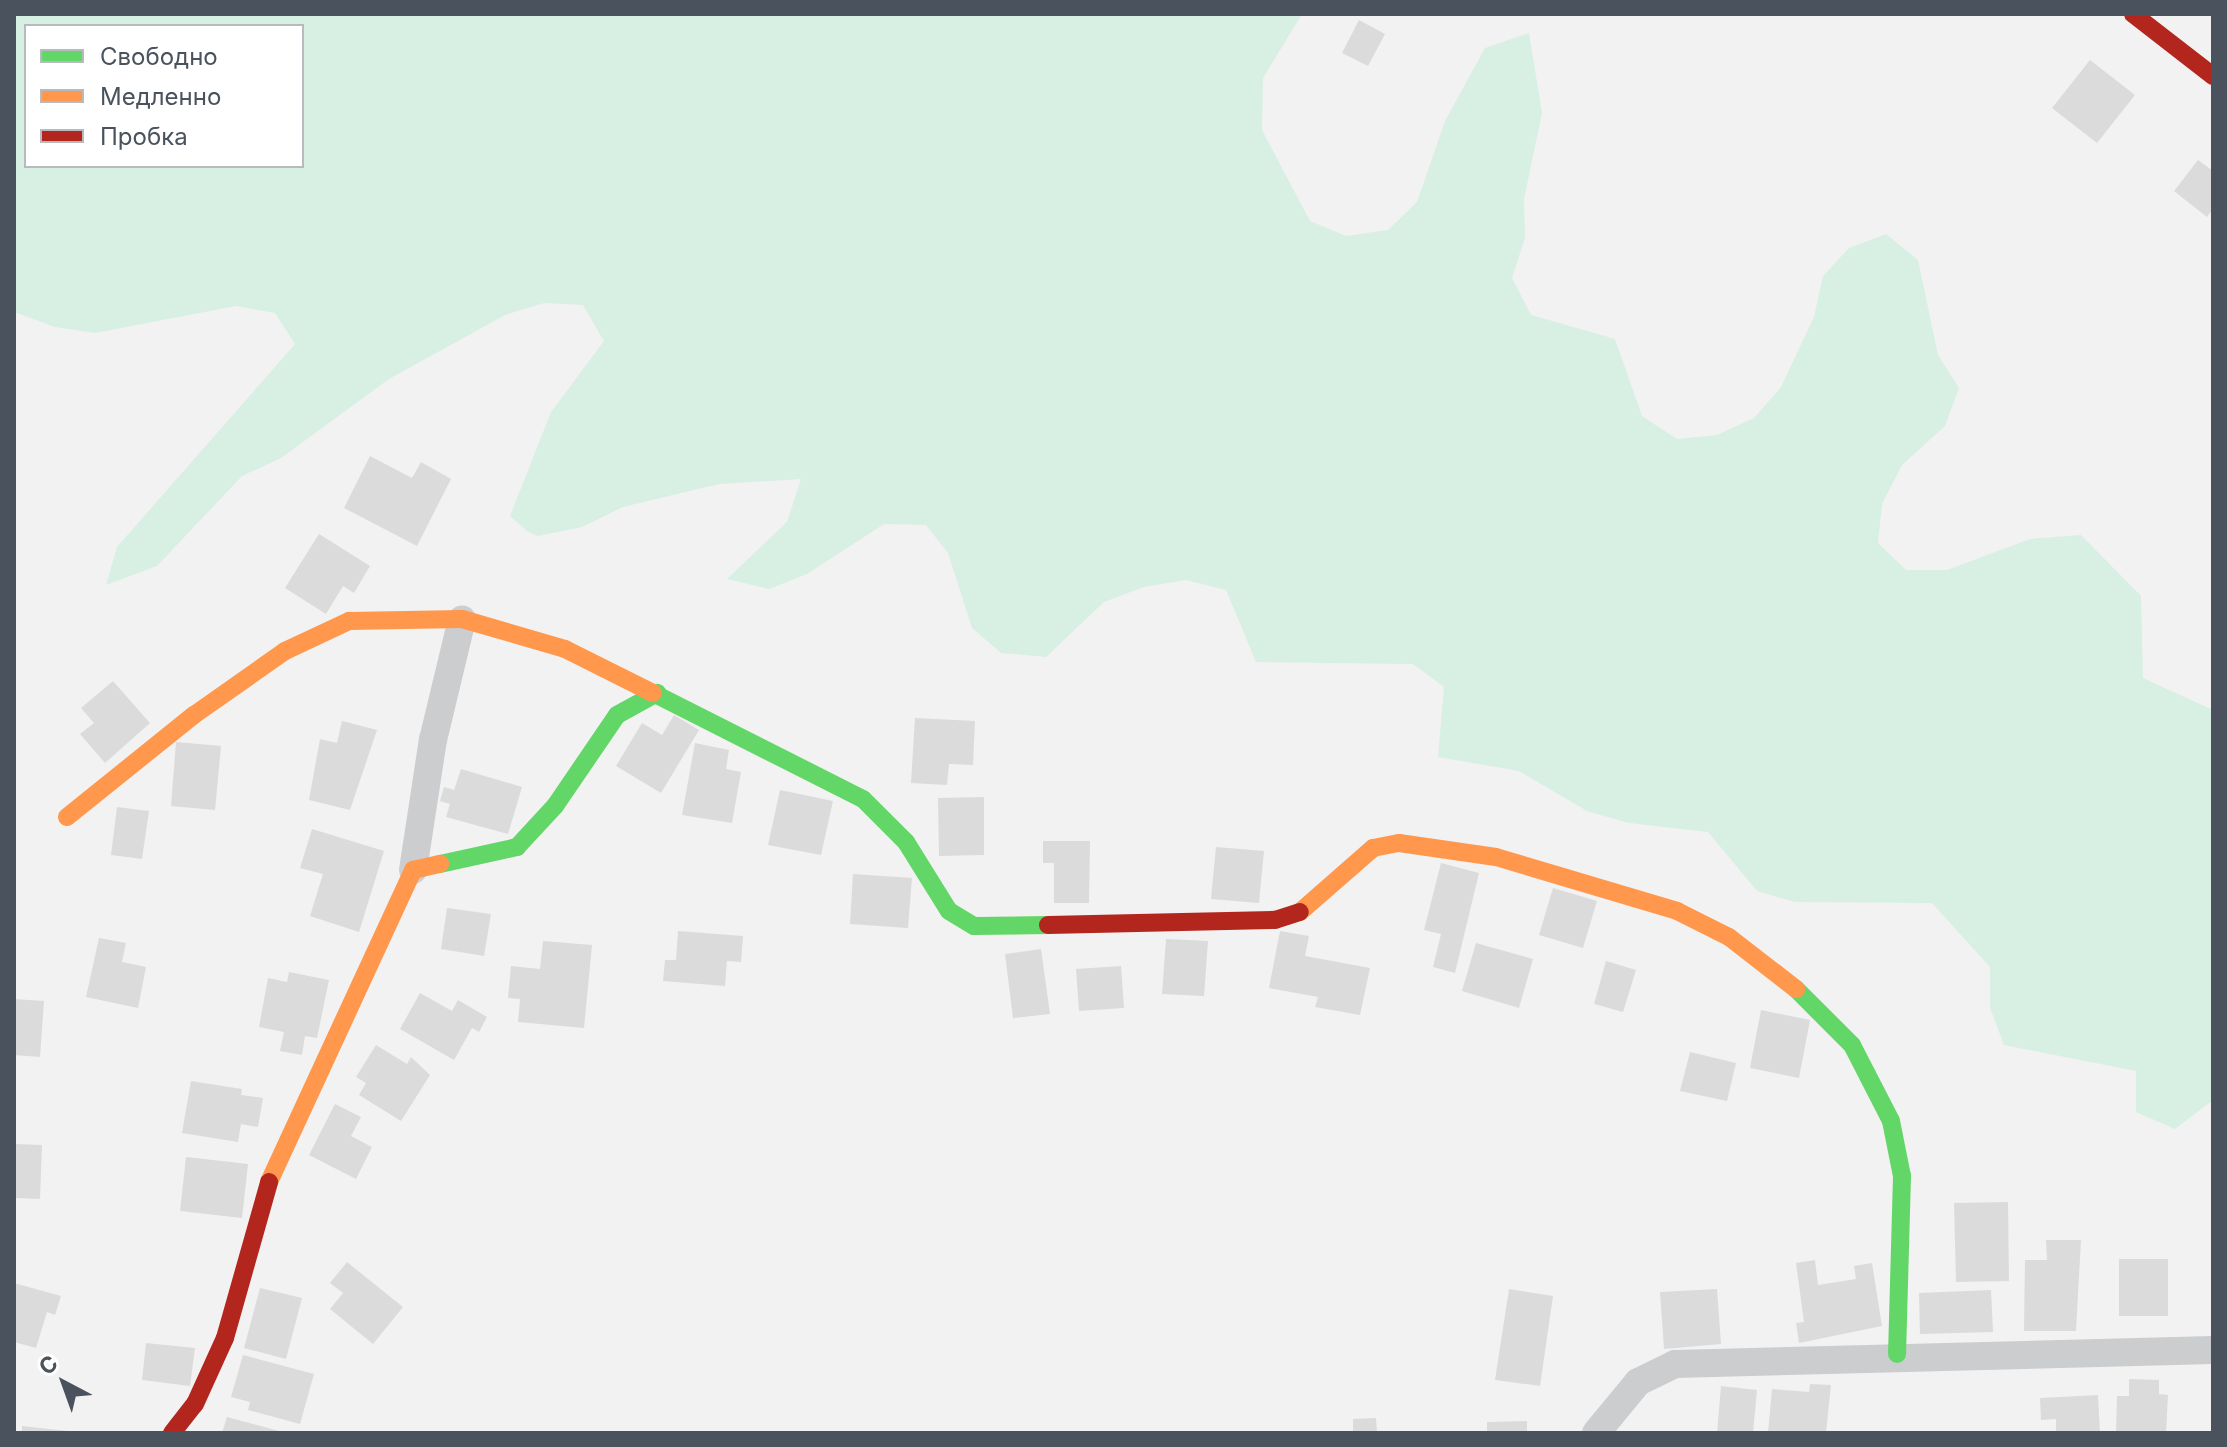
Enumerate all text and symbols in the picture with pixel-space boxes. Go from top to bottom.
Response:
legend [24,24,304,168]
text: Свободно [100,42,218,71]
text: Медленно [100,82,221,111]
text: Пробка [100,122,188,151]
north arrow [24,1343,104,1423]
text: С [34,1350,63,1380]

